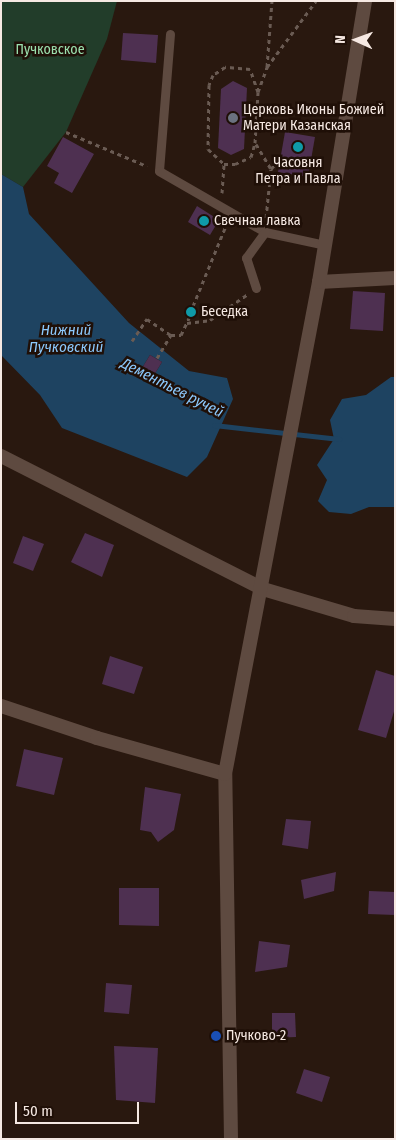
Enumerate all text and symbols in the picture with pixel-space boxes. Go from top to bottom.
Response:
north arrow [331,15,381,65]
text: N [332,35,349,44]
park label: Пучковское [15,42,85,58]
place label: Церковь Иконы Божией Матери Казанская [243,102,384,134]
marker: Церковь Иконы Божией Матери Казанская [227,112,239,124]
marker: Часовня Петра и Павла [292,141,304,153]
place label: Часовня Петра и Павла [255,155,341,188]
place label: Свечная лавка [214,213,301,229]
marker: Свечная лавка [198,215,210,227]
place label: Беседка [201,304,248,320]
marker: Беседка [185,306,197,318]
water label: Нижний Пучковский [29,321,103,356]
water label: Дементьев ручей [118,354,226,422]
place label: Пучково-2 [226,1028,286,1044]
marker: Пучково-2 [210,1030,222,1042]
scale bar [18,1092,141,1124]
text: 50 m [23,1102,53,1120]

